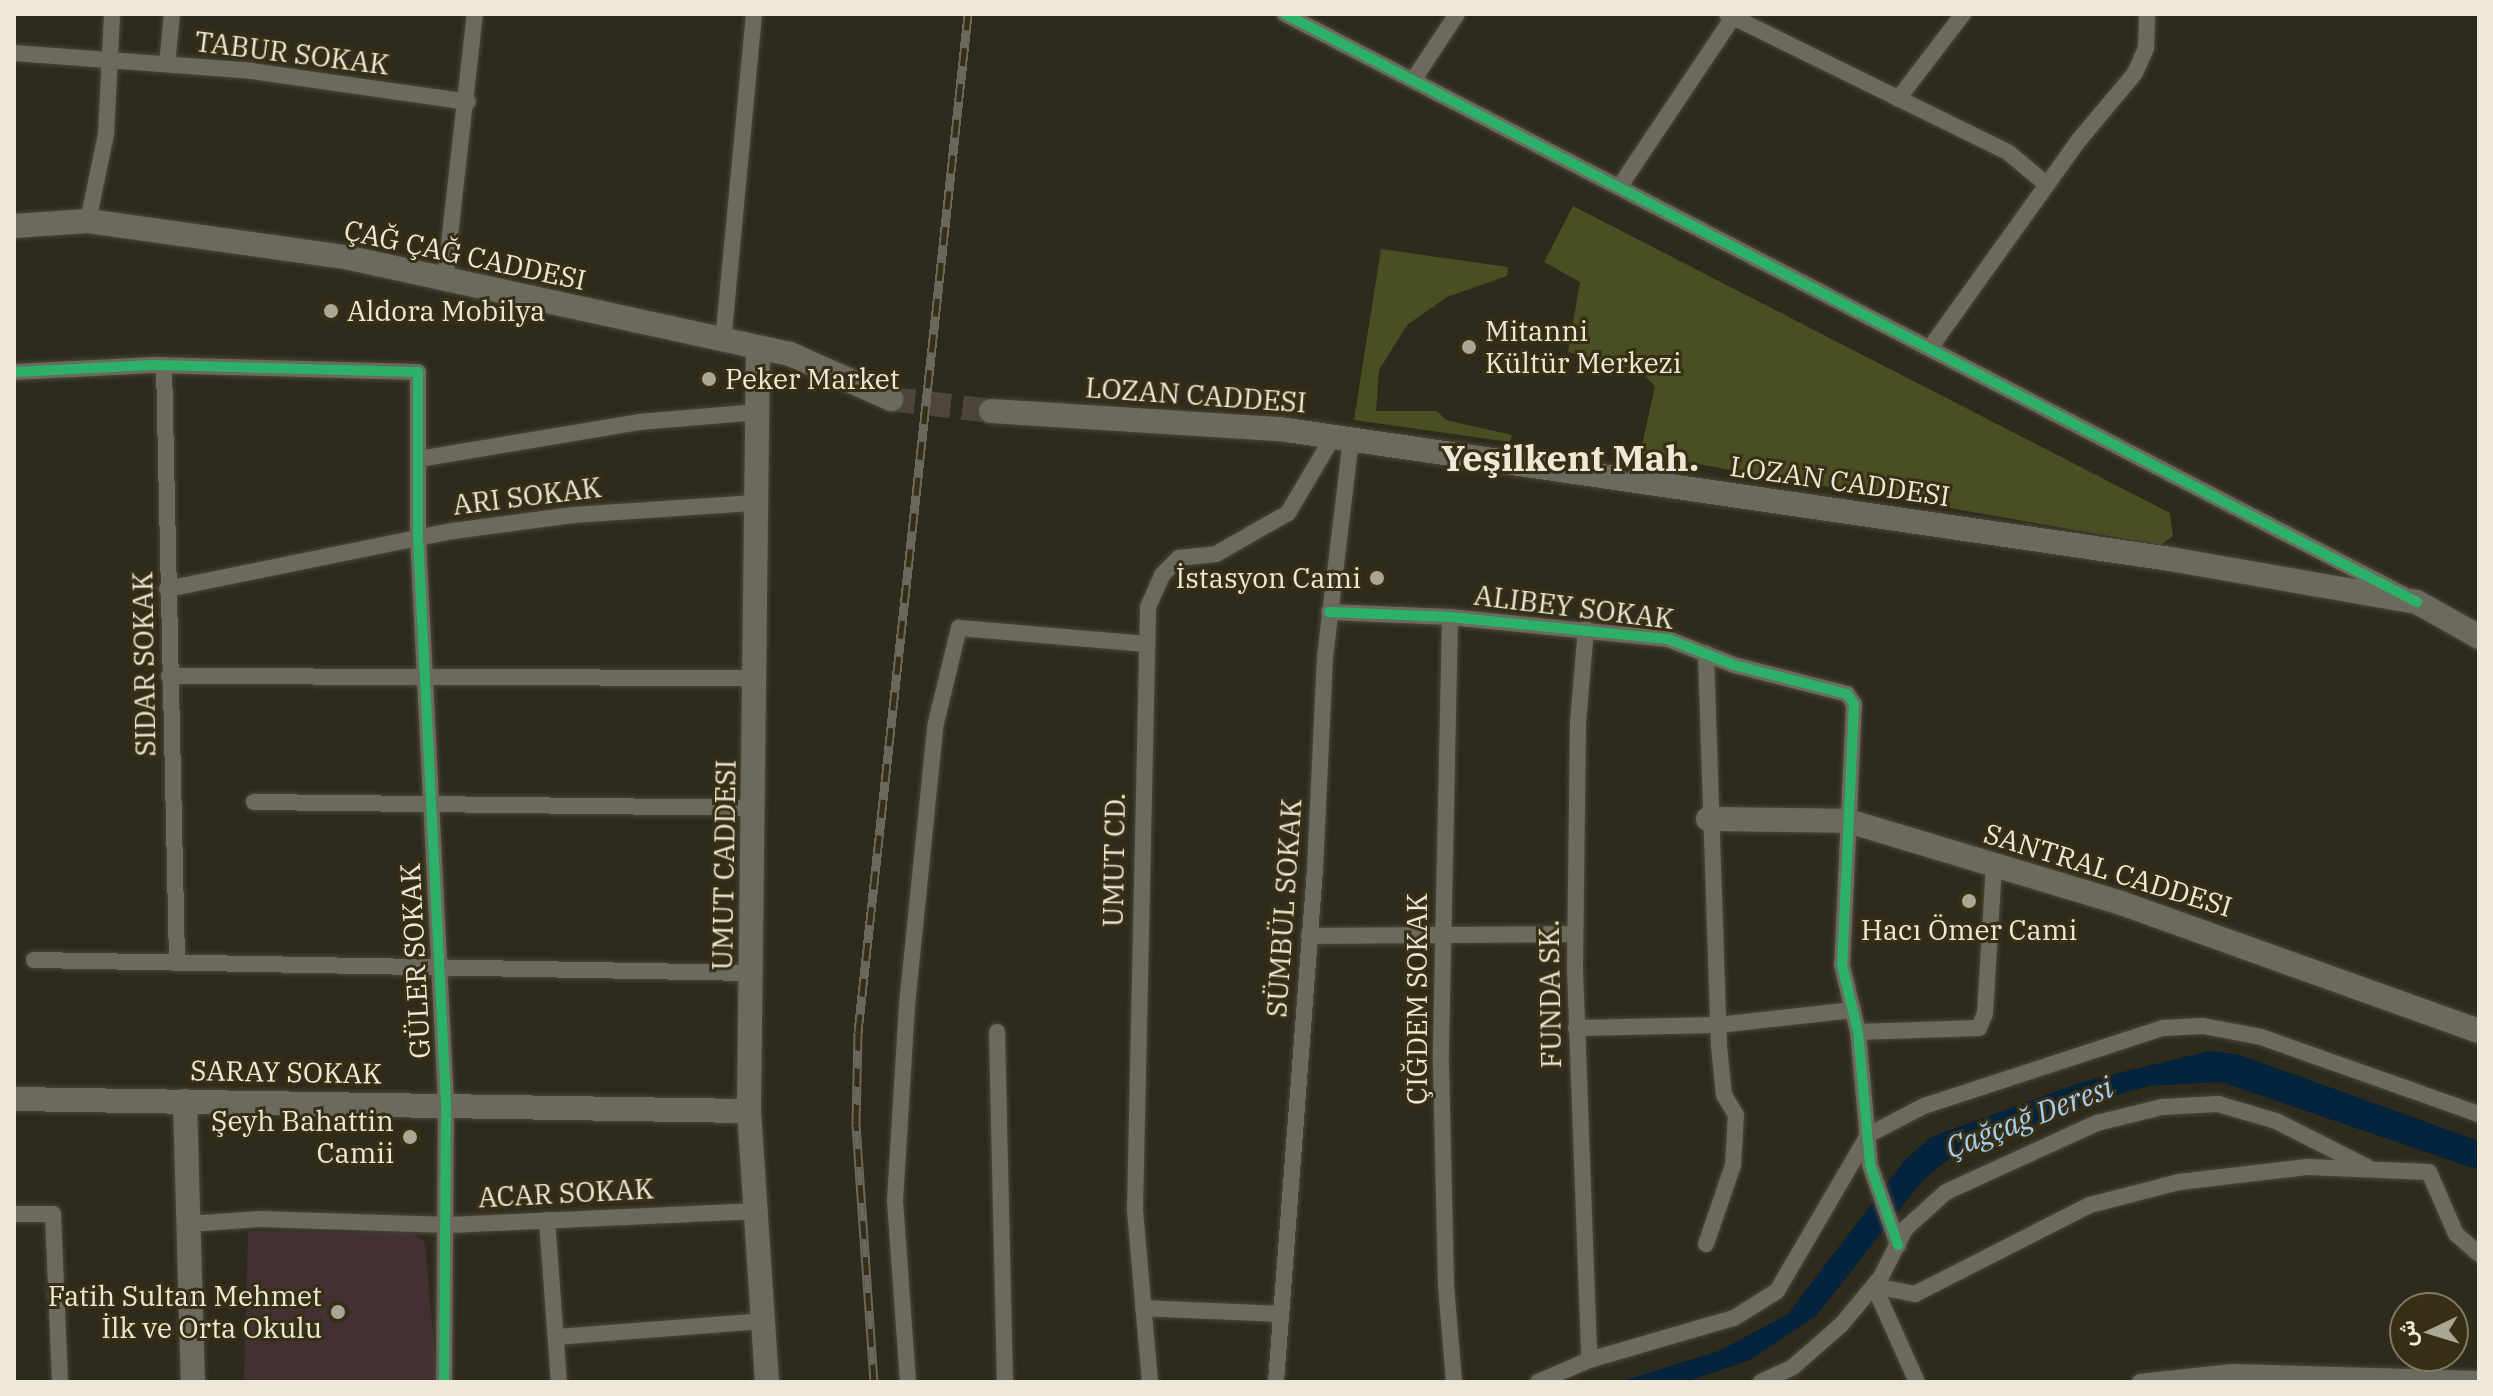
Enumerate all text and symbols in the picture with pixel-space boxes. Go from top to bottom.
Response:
street label: TABUR SOKAK [193,24,391,82]
street label: ÇAĞ ÇAĞ CADDESI [341,213,589,297]
place label: Aldora Mobilya [347,294,545,328]
marker: Aldora Mobilya [322,302,340,320]
place label: Mitanni Kültür Merkezi [1485,314,1682,380]
marker: Mitanni Kültür Merkezi [1460,338,1478,356]
place label: Peker Market [725,362,900,396]
marker: Peker Market [700,370,718,388]
street label: LOZAN CADDESI [1084,371,1308,419]
district label: Yeşilkent Mah. [1441,436,1699,480]
street label: LOZAN CADDESI [1728,449,1952,513]
street label: ARI SOKAK [451,470,603,522]
place label: İstasyon Cami [1176,561,1361,595]
marker: İstasyon Cami [1368,569,1386,587]
street label: SIDAR SOKAK [126,571,162,757]
street label: ALIBEY SOKAK [1472,578,1676,636]
street label: UMUT CADDESI [705,759,743,971]
street label: UMUT CD. [1096,792,1132,928]
street label: SÜMBÜL SOKAK [1260,797,1308,1019]
street label: SANTRAL CADDESI [1980,816,2236,924]
street label: GÜLER SOKAK [393,862,437,1060]
marker: Hacı Ömer Cami [1960,892,1978,910]
street label: ÇIĞDEM SOKAK [1400,893,1434,1105]
place label: Hacı Ömer Cami [1861,913,2077,947]
street label: FUNDA SK. [1532,919,1568,1069]
street label: SARAY SOKAK [190,1054,382,1090]
water label: Çağçağ Deresi [1940,1069,2118,1165]
place label: Şeyh Bahattin Camii [211,1104,394,1170]
marker: Şeyh Bahattin Camii [401,1128,419,1146]
street label: ACAR SOKAK [477,1172,655,1214]
place label: Fatih Sultan Mehmet İlk ve Orta Okulu [48,1279,322,1345]
north arrow [2389,1292,2469,1372]
marker: Fatih Sultan Mehmet İlk ve Orta Okulu [329,1303,347,1321]
text: ش [2391,1319,2422,1348]

